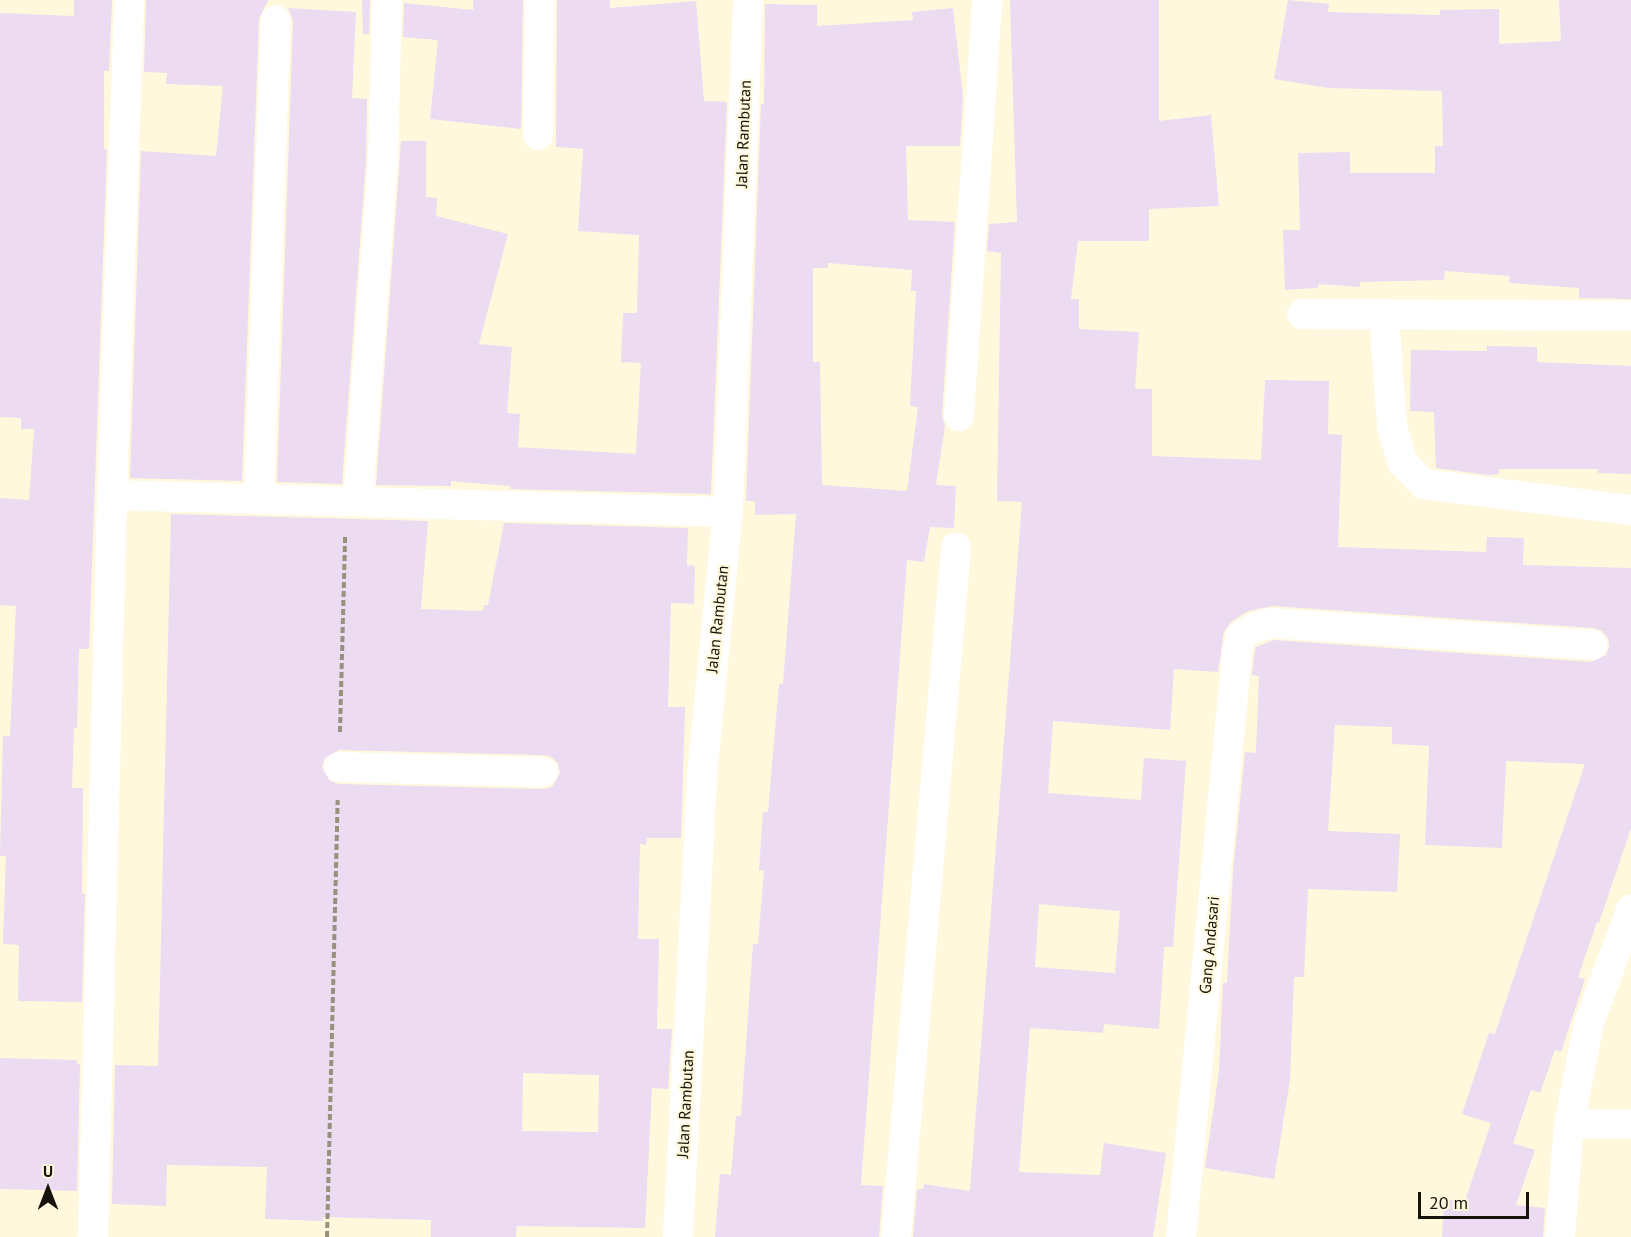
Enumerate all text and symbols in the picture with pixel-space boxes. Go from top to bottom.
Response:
street label: Jalan Rambutan [732,80,754,188]
street label: Jalan Rambutan [702,564,732,674]
street label: Gang Andasari [1195,895,1223,995]
street label: Jalan Rambutan [673,1050,697,1158]
north arrow [18,1159,78,1219]
text: U [43,1161,53,1181]
scale bar [1421,1180,1532,1218]
text: 20 m [1429,1191,1468,1214]

